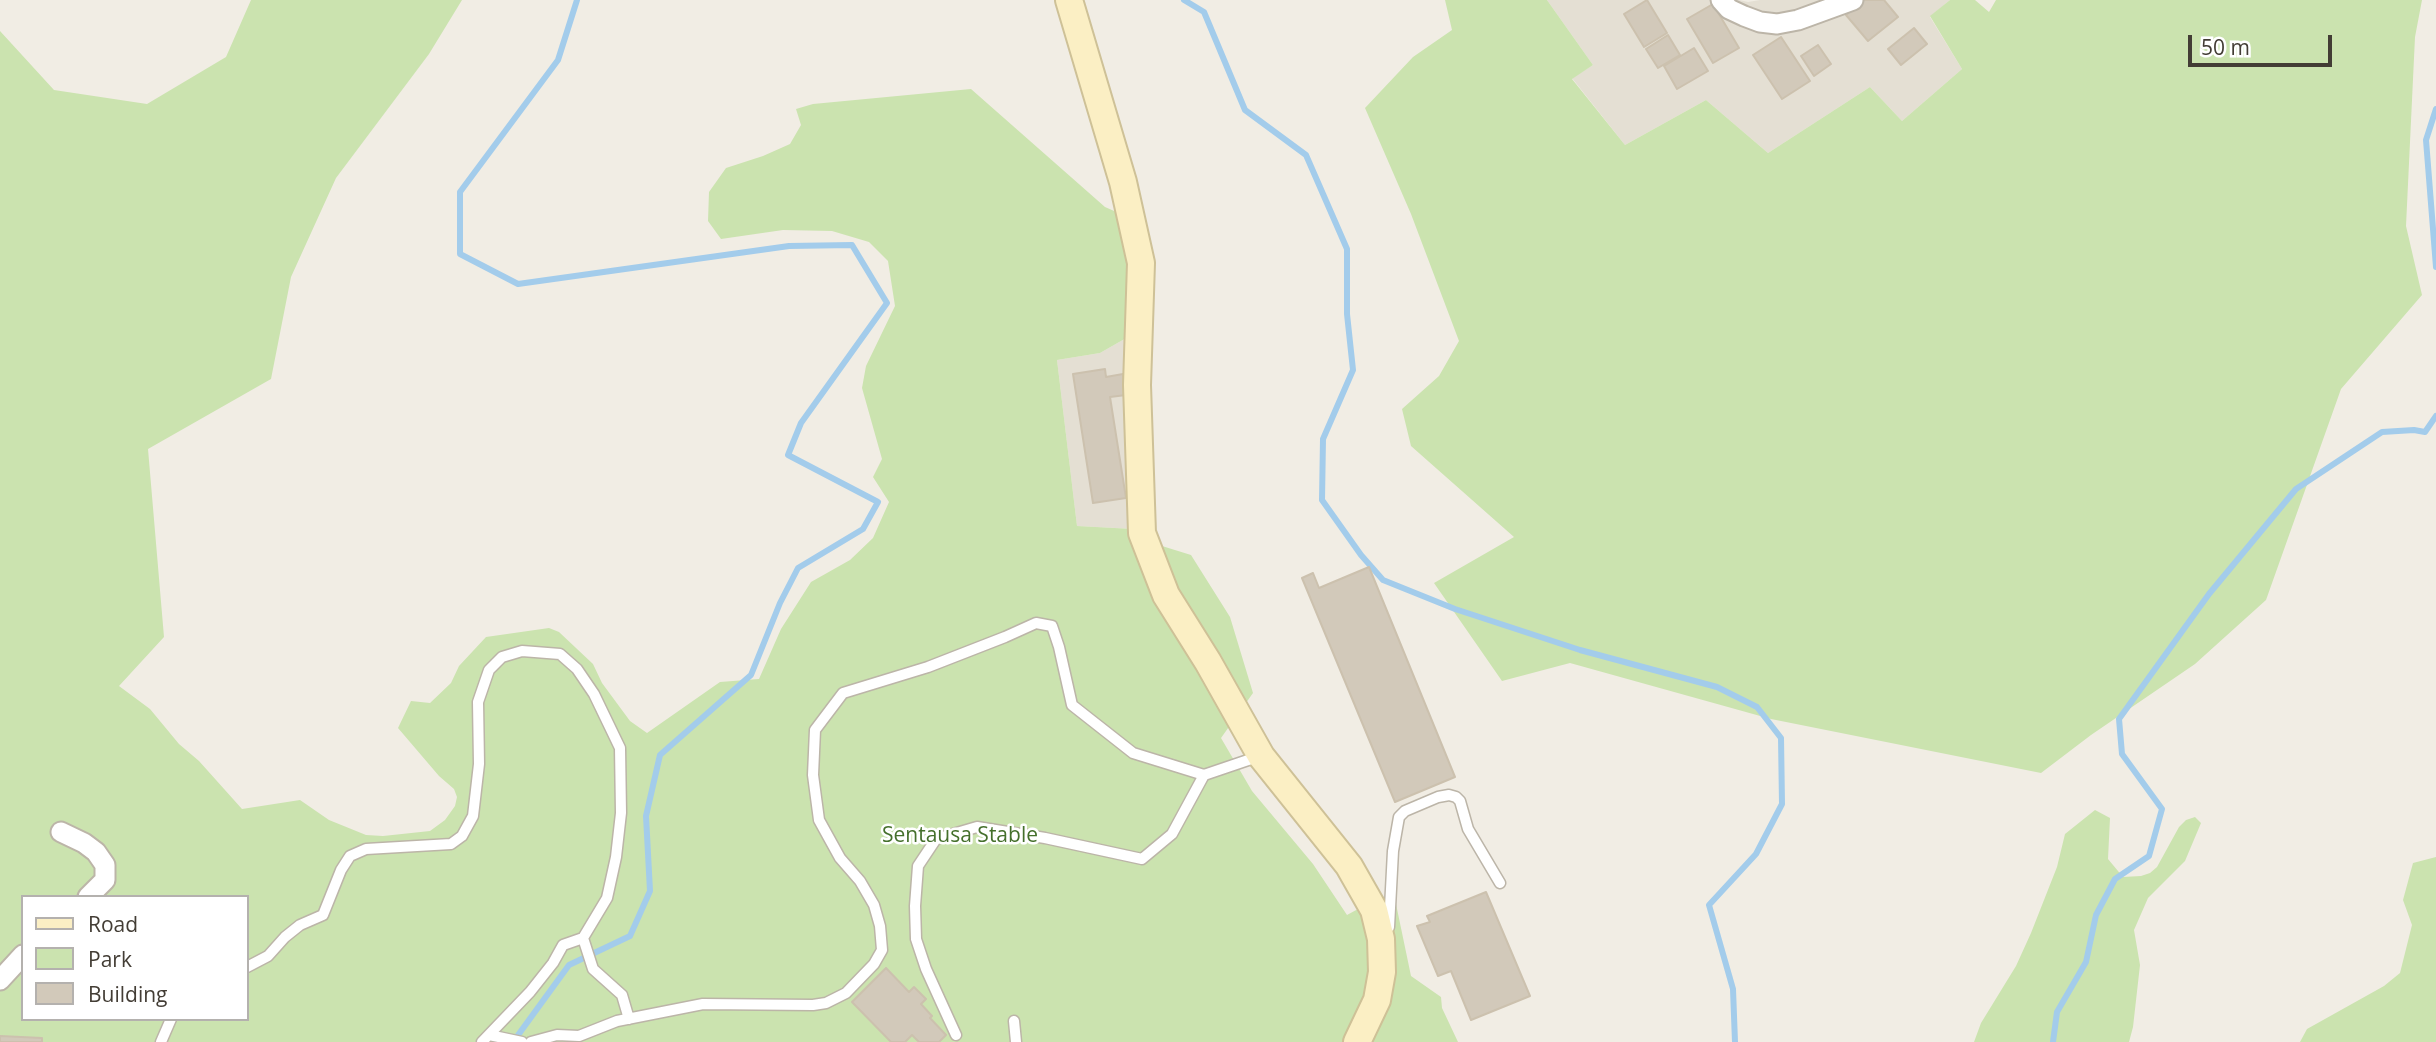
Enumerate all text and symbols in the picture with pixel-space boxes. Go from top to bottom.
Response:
scale bar [2191,21,2334,65]
text: 50 m [2201,33,2250,61]
park label: Sentausa Stable [882,823,1038,849]
legend [21,895,248,1021]
text: Road [88,910,138,938]
text: Park [88,945,132,973]
text: Building [88,980,167,1008]

